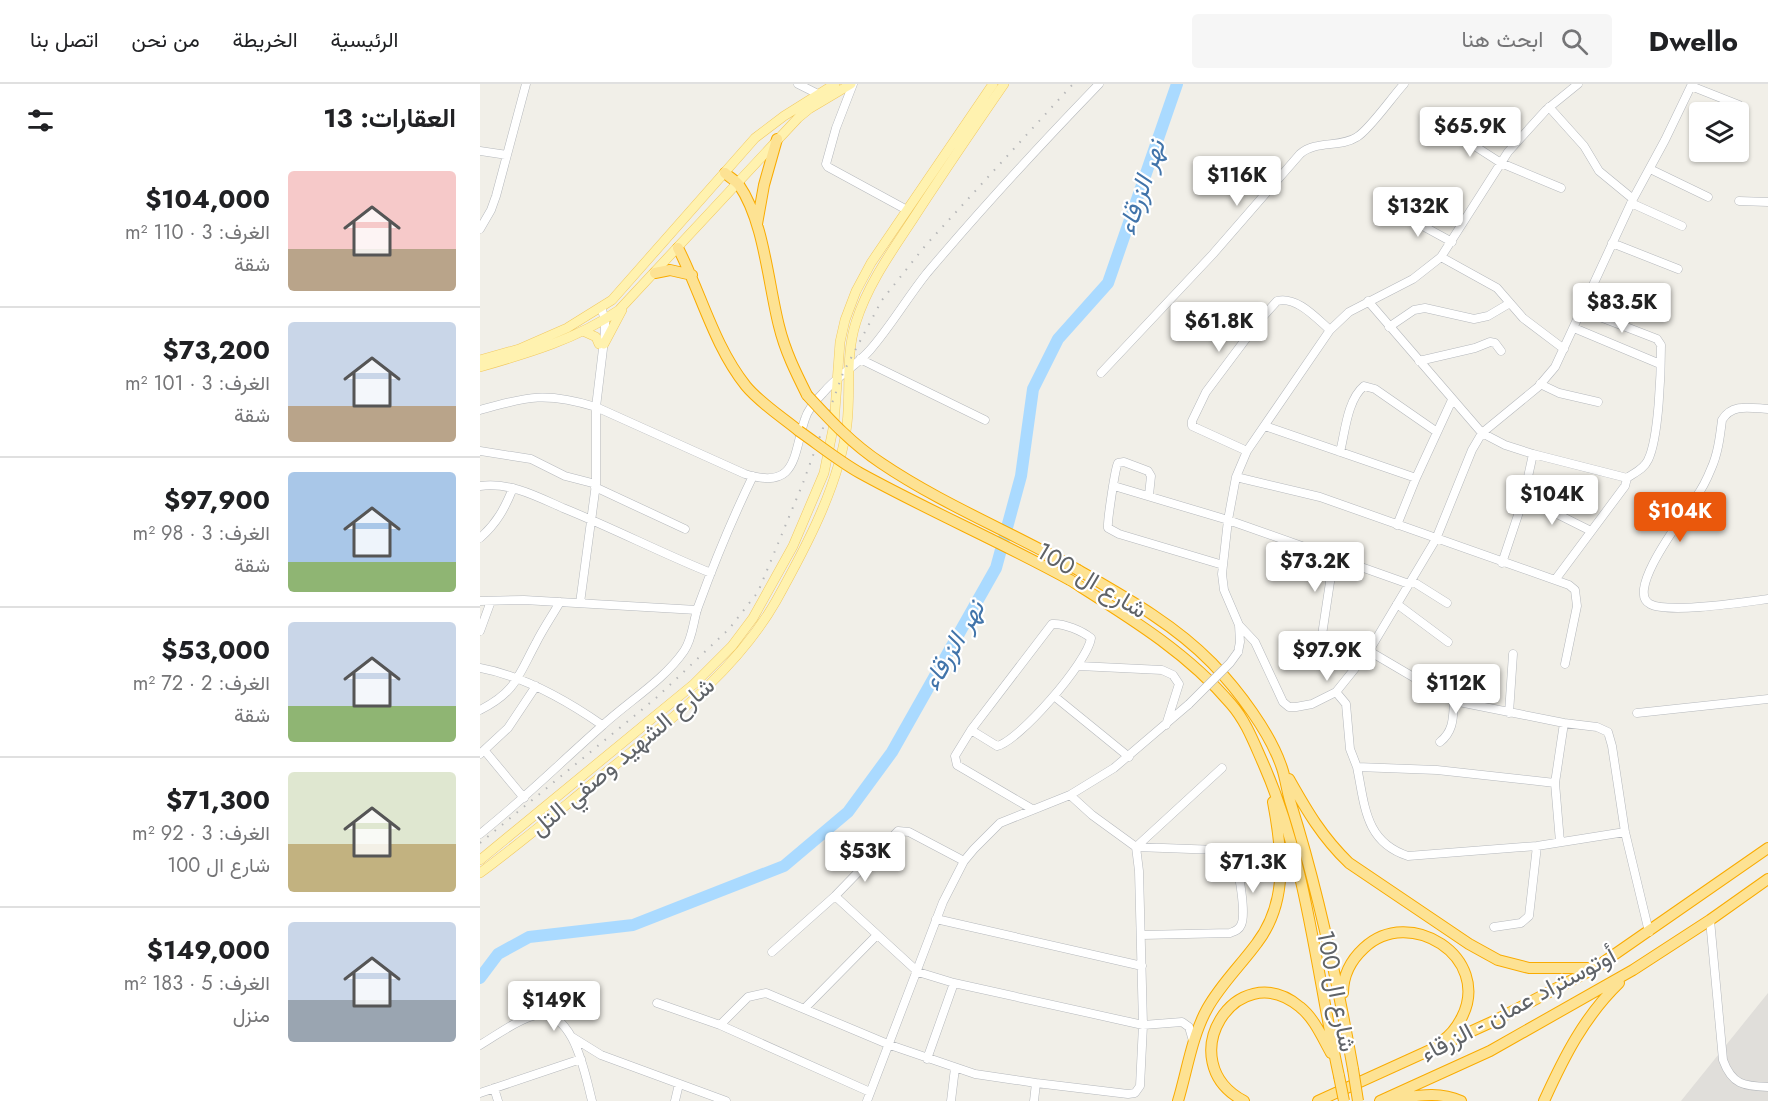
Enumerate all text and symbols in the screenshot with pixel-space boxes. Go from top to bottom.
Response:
search box [1192,14,1612,68]
text: Dwello [1648,21,1738,62]
text: ابحث هنا [1461,23,1543,55]
text: اتصل بنا [30,25,99,55]
text: من نحن [132,25,200,55]
text: الخريطة [233,25,298,55]
text: الرئيسية [331,25,398,55]
icon: search [1558,25,1591,58]
text: العقارات: 13 [323,99,456,137]
map controls [1689,102,1749,162]
button: layers [1689,102,1749,162]
icon: filters [24,104,57,137]
pin: $65.9K [1421,107,1519,158]
text: $65.9K [1434,112,1506,141]
water label: نهر الزرقاء [1107,133,1175,239]
pin: $116K [1195,156,1279,207]
text: $116K [1207,161,1267,190]
text: $104,000 [145,180,270,218]
pin: $132K [1376,187,1460,238]
text: $132K [1387,192,1449,221]
icon: home [336,195,408,267]
text: الغرف: 3 · 110 m² [125,218,270,247]
text: شقة [234,250,270,279]
pin: $83.5K [1573,283,1671,334]
text: $83.5K [1587,288,1657,317]
pin: $61.8K [1170,302,1268,353]
text: $61.8K [1185,307,1253,336]
text: $73,200 [162,331,270,369]
icon: home [336,346,408,418]
text: الغرف: 3 · 101 m² [125,369,270,398]
text: شقة [234,401,270,430]
pin: $104K [1510,475,1594,526]
text: $104K [1520,480,1584,509]
text: $97,900 [164,481,270,519]
pin: $104K [1638,492,1722,543]
icon: home [336,496,408,568]
text: $104K [1648,497,1712,526]
text: الغرف: 3 · 98 m² [133,519,270,548]
street label: شارع ال 100 [1030,533,1154,627]
pin: $73.2K [1266,542,1364,593]
text: $73.2K [1280,547,1350,576]
text: شقة [234,551,270,580]
water label: نهر الزرقاء [912,592,995,697]
text: $53,000 [161,631,270,669]
pin: $97.9K [1278,631,1376,682]
text: $97.9K [1292,636,1362,665]
icon: home [336,646,408,718]
pin: $112K [1414,664,1498,715]
street label: شارع الشهيد وصفي التل [522,668,723,846]
text: الغرف: 2 · 72 m² [133,669,270,698]
text: $112K [1426,669,1486,698]
text: شقة [234,701,270,730]
text: $71,300 [166,781,270,819]
icon: home [336,796,408,868]
text: الغرف: 3 · 92 m² [132,819,270,848]
pin: $53K [829,832,901,883]
text: $53K [839,837,891,866]
pin: $71.3K [1204,843,1302,894]
text: $71.3K [1219,848,1287,877]
text: شارع ال 100 [167,851,270,880]
street label: شارع ال 100 [1308,927,1366,1055]
text: $149,000 [147,931,270,969]
street label: أوتوستراد عمان - الزرقاء [1414,937,1622,1070]
icon: home [336,946,408,1018]
text: الغرف: 5 · 183 m² [124,969,270,998]
pin: $149K [512,981,596,1032]
text: $149K [522,986,586,1015]
text: منزل [233,1001,270,1030]

